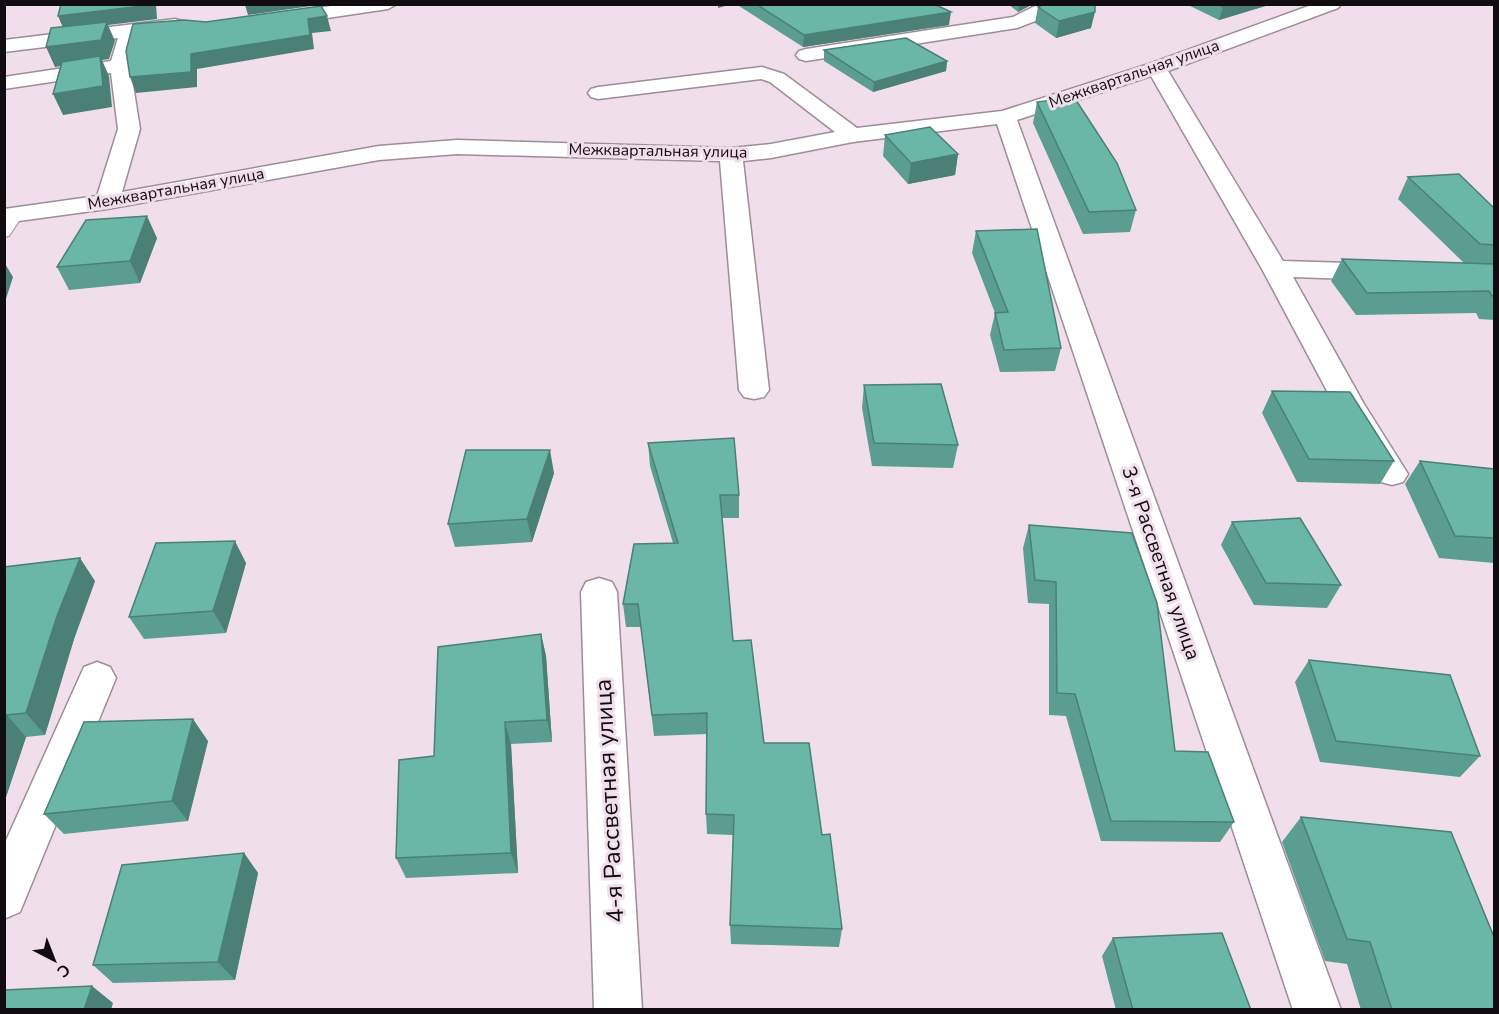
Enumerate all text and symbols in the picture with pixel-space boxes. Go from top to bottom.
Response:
street label: Межквартальная улица [1046,34,1222,114]
street label: Межквартальная улица [568,138,748,164]
street label: Межквартальная улица [86,163,266,215]
street label: 3-я Рассветная улица [1115,462,1207,664]
street label: 4-я Рассветная улица [587,678,631,924]
north arrow [24,930,84,990]
text: С [52,959,75,982]

